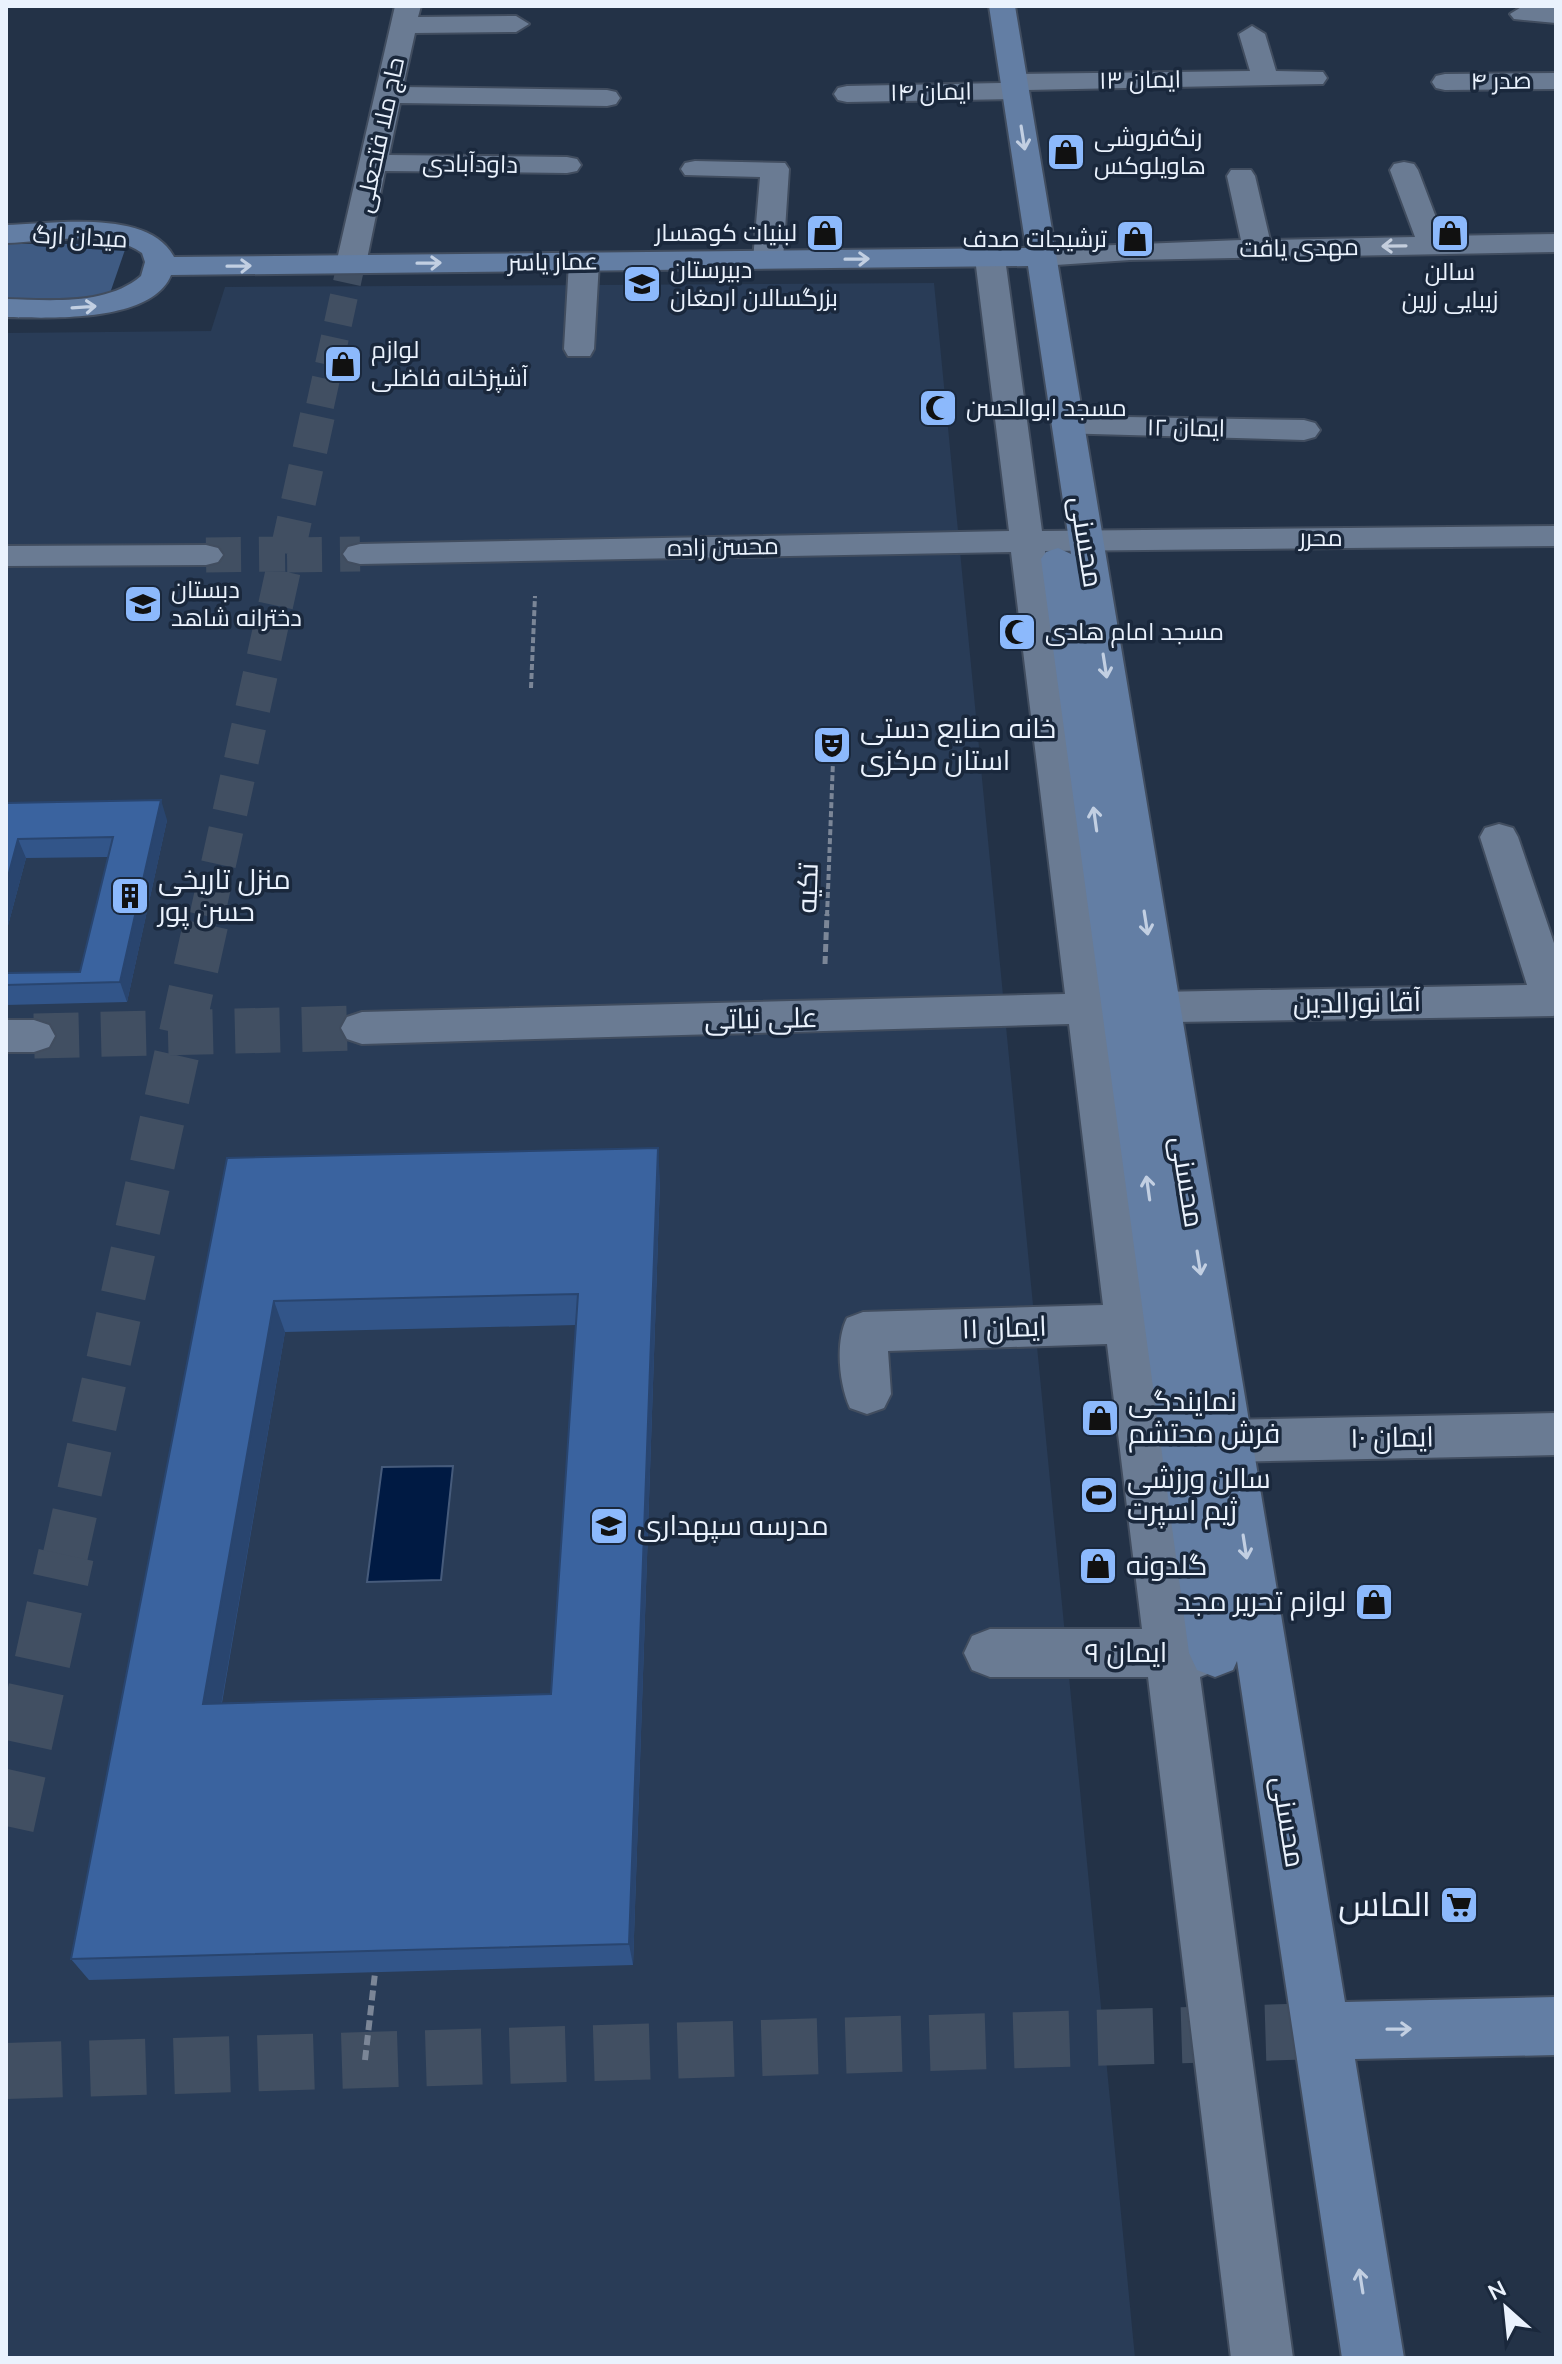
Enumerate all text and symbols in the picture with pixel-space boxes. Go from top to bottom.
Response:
street label: حاج ملا فتحعلی [348,54,412,216]
street label: ایمان ۱۳ [1099,63,1181,97]
street label: صدر ۴ [1470,64,1532,98]
street label: ایمان ۱۴ [890,75,972,109]
place label: رنگ‌فروشی هاویلوکس [1094,122,1206,182]
one-way arrow [1016,125,1031,151]
shop icon: رنگ‌فروشی هاویلوکس [1045,131,1087,173]
street label: داودآبادی [422,147,518,181]
shop icon: لبنیات کوهسار [804,212,846,254]
shop icon: سالن زیبایی زرین [1429,212,1471,254]
place label: لبنیات کوهسار [653,217,797,249]
shop icon: ترشیجات صدف [1114,218,1156,260]
street label: میدان ارگ [31,219,129,255]
place label: ترشیجات صدف [962,223,1108,255]
street label: مهدی یافت [1239,231,1359,265]
one-way arrow [1381,238,1408,254]
street label: عمار یاسر [506,245,598,279]
one-way arrow [843,251,870,267]
place label: دبیرستان بزرگسالان ارمغان [670,254,838,314]
one-way arrow [415,256,442,271]
place label: سالن زیبایی زرین [1402,256,1498,316]
one-way arrow [225,258,252,273]
school or university icon: دبیرستان بزرگسالان ارمغان [621,263,663,305]
one-way arrow [70,299,97,314]
place label: لوازم آشپزخانه فاضلی [371,334,529,394]
shop icon: لوازم آشپزخانه فاضلی [322,343,364,385]
mosque icon: مسجد ابوالحسن [917,387,959,429]
place label: مسجد ابوالحسن [966,392,1127,424]
street label: ایمان ۱۲ [1147,411,1225,445]
street label: محسنی [1060,494,1112,590]
street label: محرر [1297,522,1343,554]
street label: محسن زاده [667,530,779,564]
place label: دبستان دخترانه شاهد [171,574,302,634]
school or university icon: دبستان دخترانه شاهد [122,583,164,625]
mosque icon: مسجد امام هادی [996,611,1038,653]
place label: مسجد امام هادی [1045,616,1224,648]
one-way arrow [1098,653,1113,679]
place label: خانه صنایع دستی استان مرکزی [860,710,1056,780]
theatre icon: خانه صنایع دستی استان مرکزی [811,724,853,766]
one-way arrow [1087,807,1102,832]
place label: منزل تاریخی حسن پور [156,861,291,931]
street label: تکیه [788,862,828,914]
building icon: منزل تاریخی حسن پور [109,875,151,917]
one-way arrow [1139,910,1154,935]
street label: آقا نورالدین [1293,983,1422,1023]
street label: علی نباتی [704,999,818,1039]
street label: محسنی [1161,1134,1213,1230]
one-way arrow [1140,1175,1155,1201]
one-way arrow [1193,1250,1208,1275]
street label: ایمان ۱۱ [961,1308,1047,1348]
place label: نمایندگی فرش محتشم [1128,1383,1280,1453]
shop icon: نمایندگی فرش محتشم [1079,1397,1121,1439]
street label: ایمان ۱۰ [1350,1418,1434,1458]
place label: سالن ورزشی ژیم اسپرت [1127,1460,1271,1530]
sports icon: سالن ورزشی ژیم اسپرت [1078,1474,1120,1516]
school or university icon: مدرسه سپهداری [588,1505,630,1547]
place label: مدرسه سپهداری [637,1507,829,1545]
one-way arrow [1238,1534,1253,1560]
shop icon: گلدونه [1077,1545,1119,1587]
place label: گلدونه [1126,1547,1207,1585]
shop icon: لوازم تحریر مجد [1353,1581,1395,1623]
place label: لوازم تحریر مجد [1177,1583,1346,1621]
street label: ایمان ۹ [1085,1634,1167,1672]
street label: محسنی [1262,1774,1314,1870]
place label: الماس [1338,1882,1431,1928]
supermarket icon: الماس [1438,1884,1480,1926]
one-way arrow [1385,2022,1412,2037]
north arrow [1466,2268,1546,2348]
one-way arrow [1352,2269,1367,2294]
text: N [1483,2274,1512,2308]

